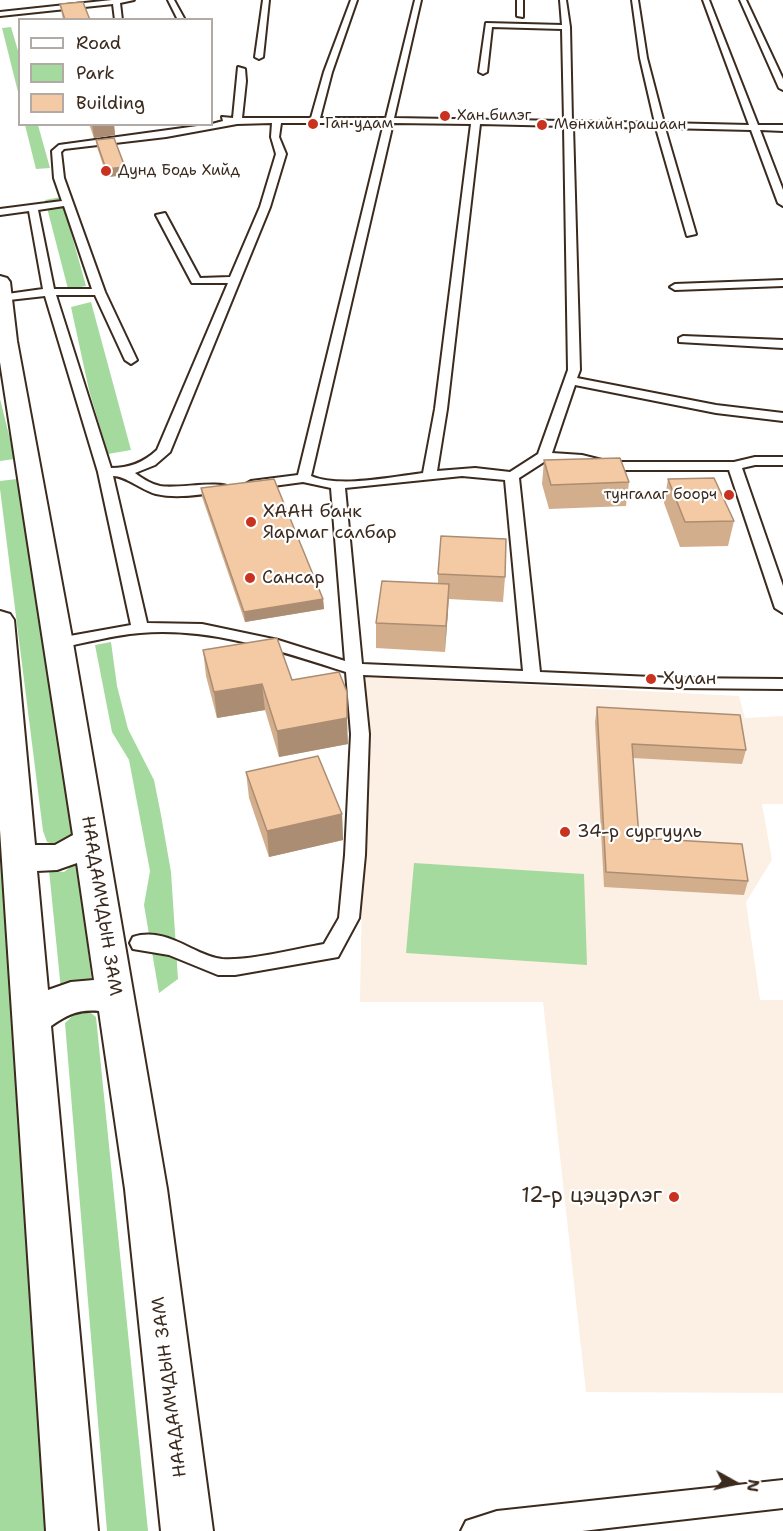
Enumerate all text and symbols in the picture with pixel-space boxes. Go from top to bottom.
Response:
legend [18,18,213,126]
text: Road [76,31,121,55]
text: Park [76,61,115,85]
text: Building [76,91,145,115]
place label: Хан билэг [457,107,531,125]
marker: Хан билэг [438,109,452,123]
place label: Ган удам [325,115,393,133]
place label: Мөнхийн рашаан [554,116,686,134]
marker: Ган удам [306,117,320,131]
marker: Мөнхийн рашаан [535,118,549,132]
place label: Дунд Бодь Хийд [118,162,240,180]
marker: Дунд Бодь Хийд [99,164,113,178]
place label: тунгалаг боорч [604,486,717,504]
marker: тунгалаг боорч [722,488,736,502]
place label: ХААН банк Яармаг салбар [263,501,397,544]
marker: ХААН банк Яармаг салбар [244,515,258,529]
place label: Сансар [262,567,325,589]
marker: Сансар [243,571,257,585]
place label: Хулан [663,668,716,690]
marker: Хулан [644,672,658,686]
street label: НААДАМЧДЫН ЗАМ [76,814,126,998]
place label: 34-р сургууль [577,821,702,843]
marker: 34-р сургууль [558,825,572,839]
place label: 12-р цэцэрлэг [521,1184,662,1210]
marker: 12-р цэцэрлэг [667,1190,681,1204]
street label: НААДАМЧДЫН ЗАМ [148,1295,192,1479]
north arrow [705,1453,765,1513]
text: N [742,1478,765,1493]

